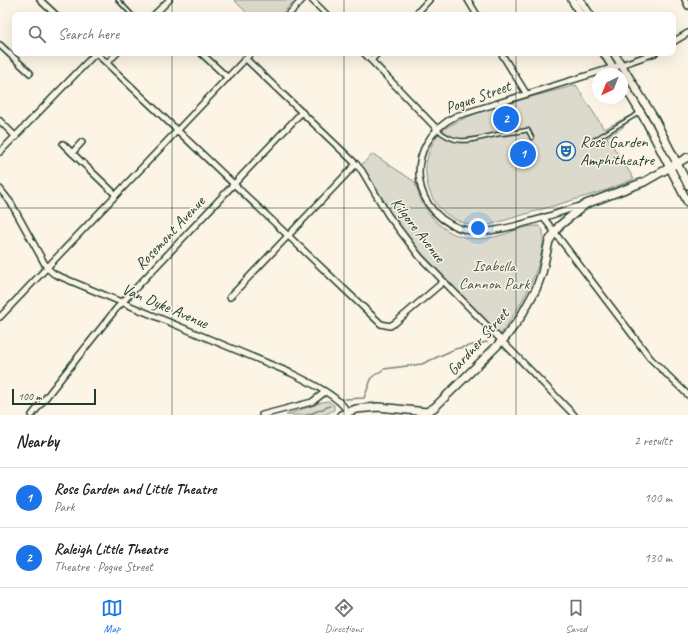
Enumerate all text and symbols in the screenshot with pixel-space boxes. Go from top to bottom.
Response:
search box [12,12,676,56]
icon: search [26,23,48,45]
text: Search here [58,25,119,44]
north arrow [592,68,628,104]
street label: Pogue Street [443,75,515,118]
pin: 2 [493,104,519,134]
place label: Rose Garden Amphitheatre [580,132,656,170]
pin: 1 [510,139,536,169]
theatre icon: Rose Garden Amphitheatre [555,140,577,162]
street label: Rosemont Avenue [131,191,210,274]
street label: Kilgore Avenue [386,194,451,268]
your location [468,218,488,238]
park label: Isabella Cannon Park [459,256,530,294]
street label: Van Dyke Avenue [119,279,213,334]
street label: Gardner Street [443,303,514,380]
scale bar [12,387,96,406]
text: 100 m [18,389,42,403]
text: Nearby [16,431,59,452]
text: 2 results [634,433,672,449]
text: Rose Garden and Little Theatre [54,480,216,499]
text: 1 [26,490,32,506]
text: 100 m [644,490,672,506]
text: Park [54,499,75,515]
text: Raleigh Little Theatre [54,540,167,559]
text: 2 [26,550,32,566]
text: 130 m [644,550,672,566]
text: Theatre · Pogue Street [54,559,153,575]
tab: Map [101,597,123,635]
tab: Directions [325,597,363,635]
tab: Saved [565,597,587,635]

